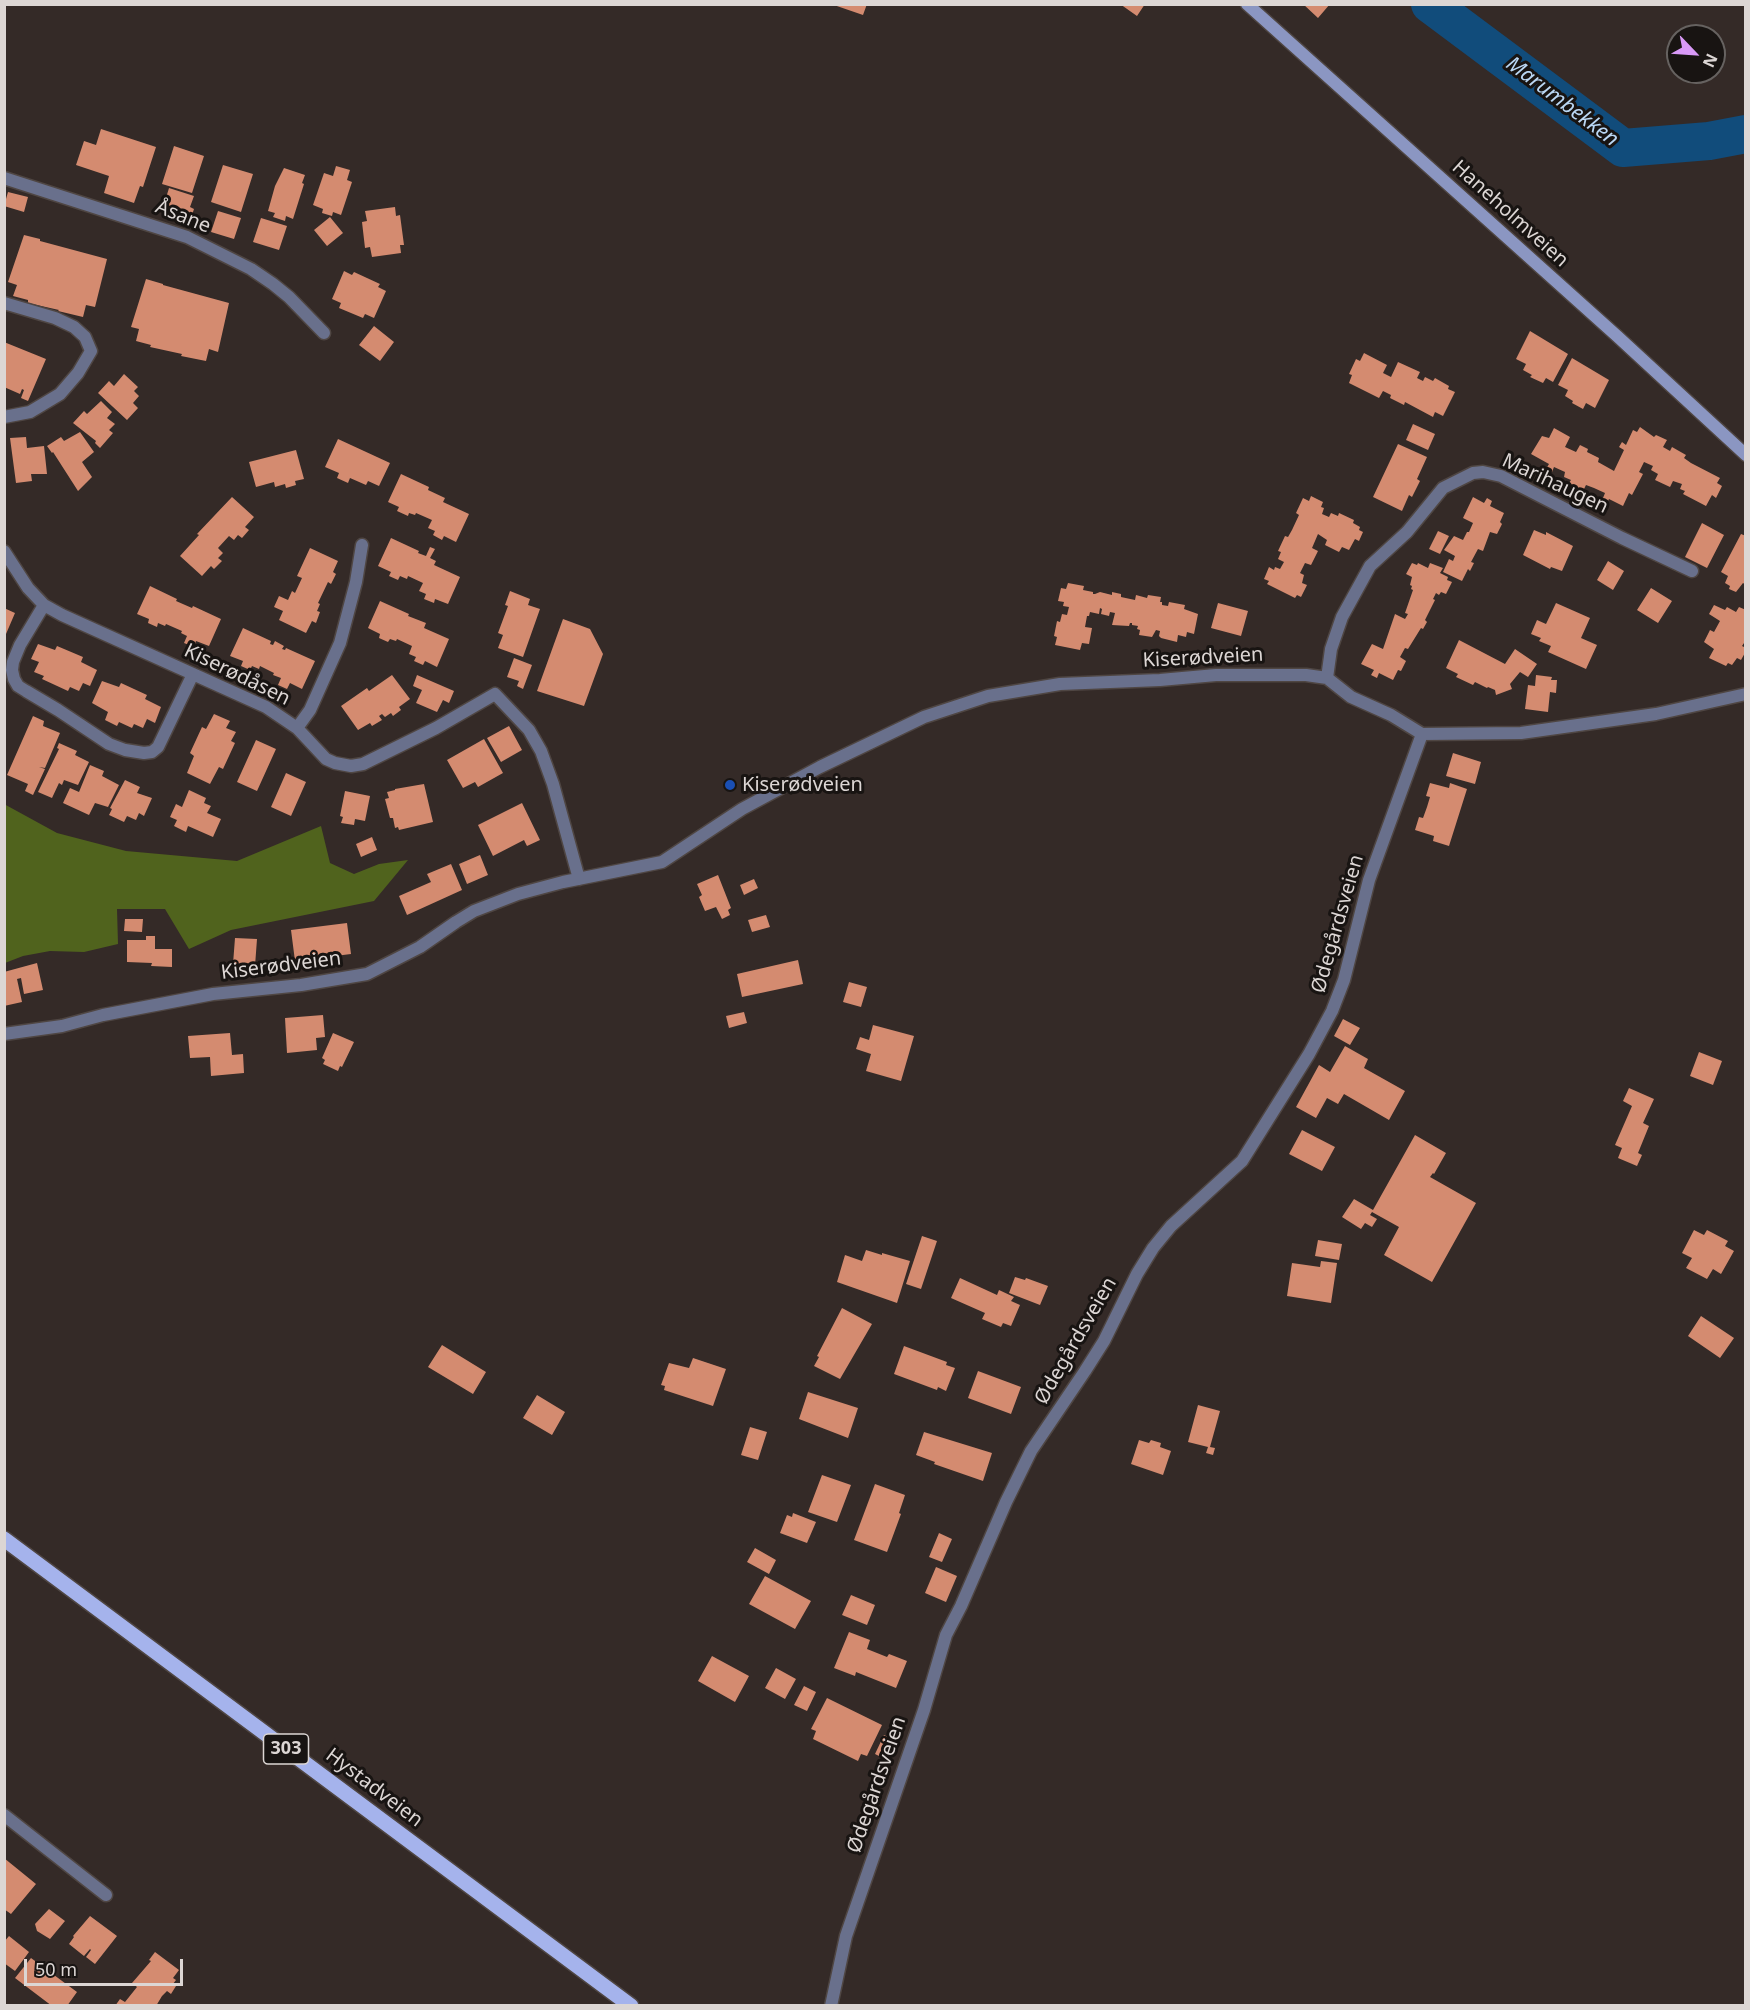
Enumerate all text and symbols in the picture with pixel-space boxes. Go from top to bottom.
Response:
north arrow [1666,24,1726,84]
text: N [1698,50,1723,71]
water label: Marumbekken [1501,52,1623,152]
street label: Haneholmveien [1447,155,1573,273]
street label: Åsane [152,195,214,239]
street label: Marihaugen [1498,449,1612,519]
street label: Kiserødåsen [180,639,294,711]
street label: Kiserødveien [1142,643,1264,673]
place label: Kiserødveien [742,773,863,797]
marker: Kiserødveien [723,778,737,792]
street label: Ødegårdsveien [1307,852,1369,996]
street label: Kiserødveien [220,947,342,985]
street label: Ødegårdsveien [1030,1273,1122,1409]
street label: Ødegårdsveien [842,1714,912,1856]
road number: 303 [264,1734,308,1764]
street label: Hystadveien [321,1744,427,1832]
scale bar [27,1947,186,1985]
text: 50 m [35,1957,77,1981]

